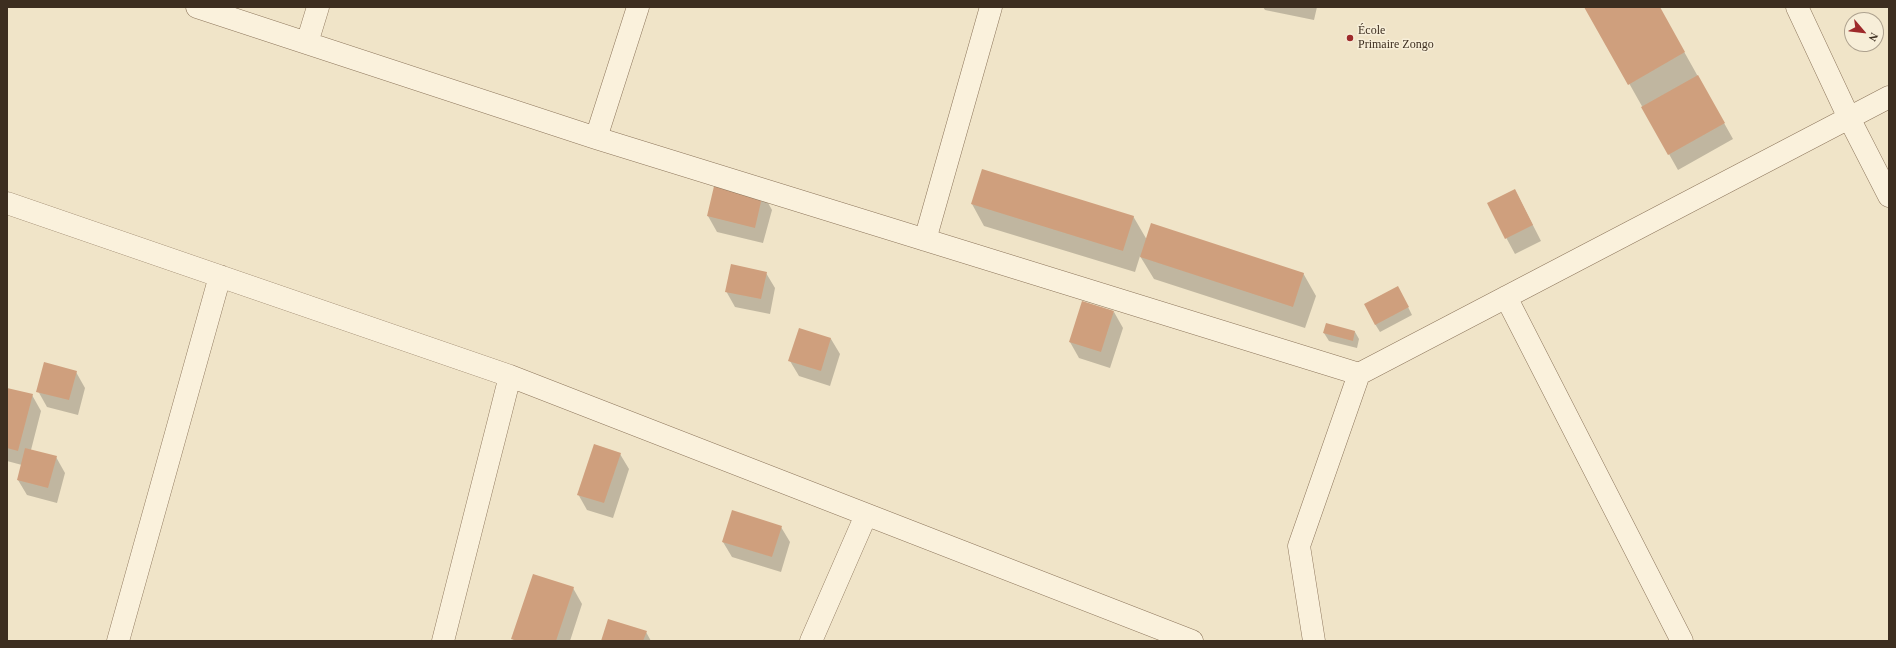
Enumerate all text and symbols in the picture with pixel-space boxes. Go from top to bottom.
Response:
north arrow [1844,12,1884,52]
place label: École Primaire Zongo [1358,24,1434,52]
text: N [1867,31,1881,43]
marker: École Primaire Zongo [1345,33,1355,43]

